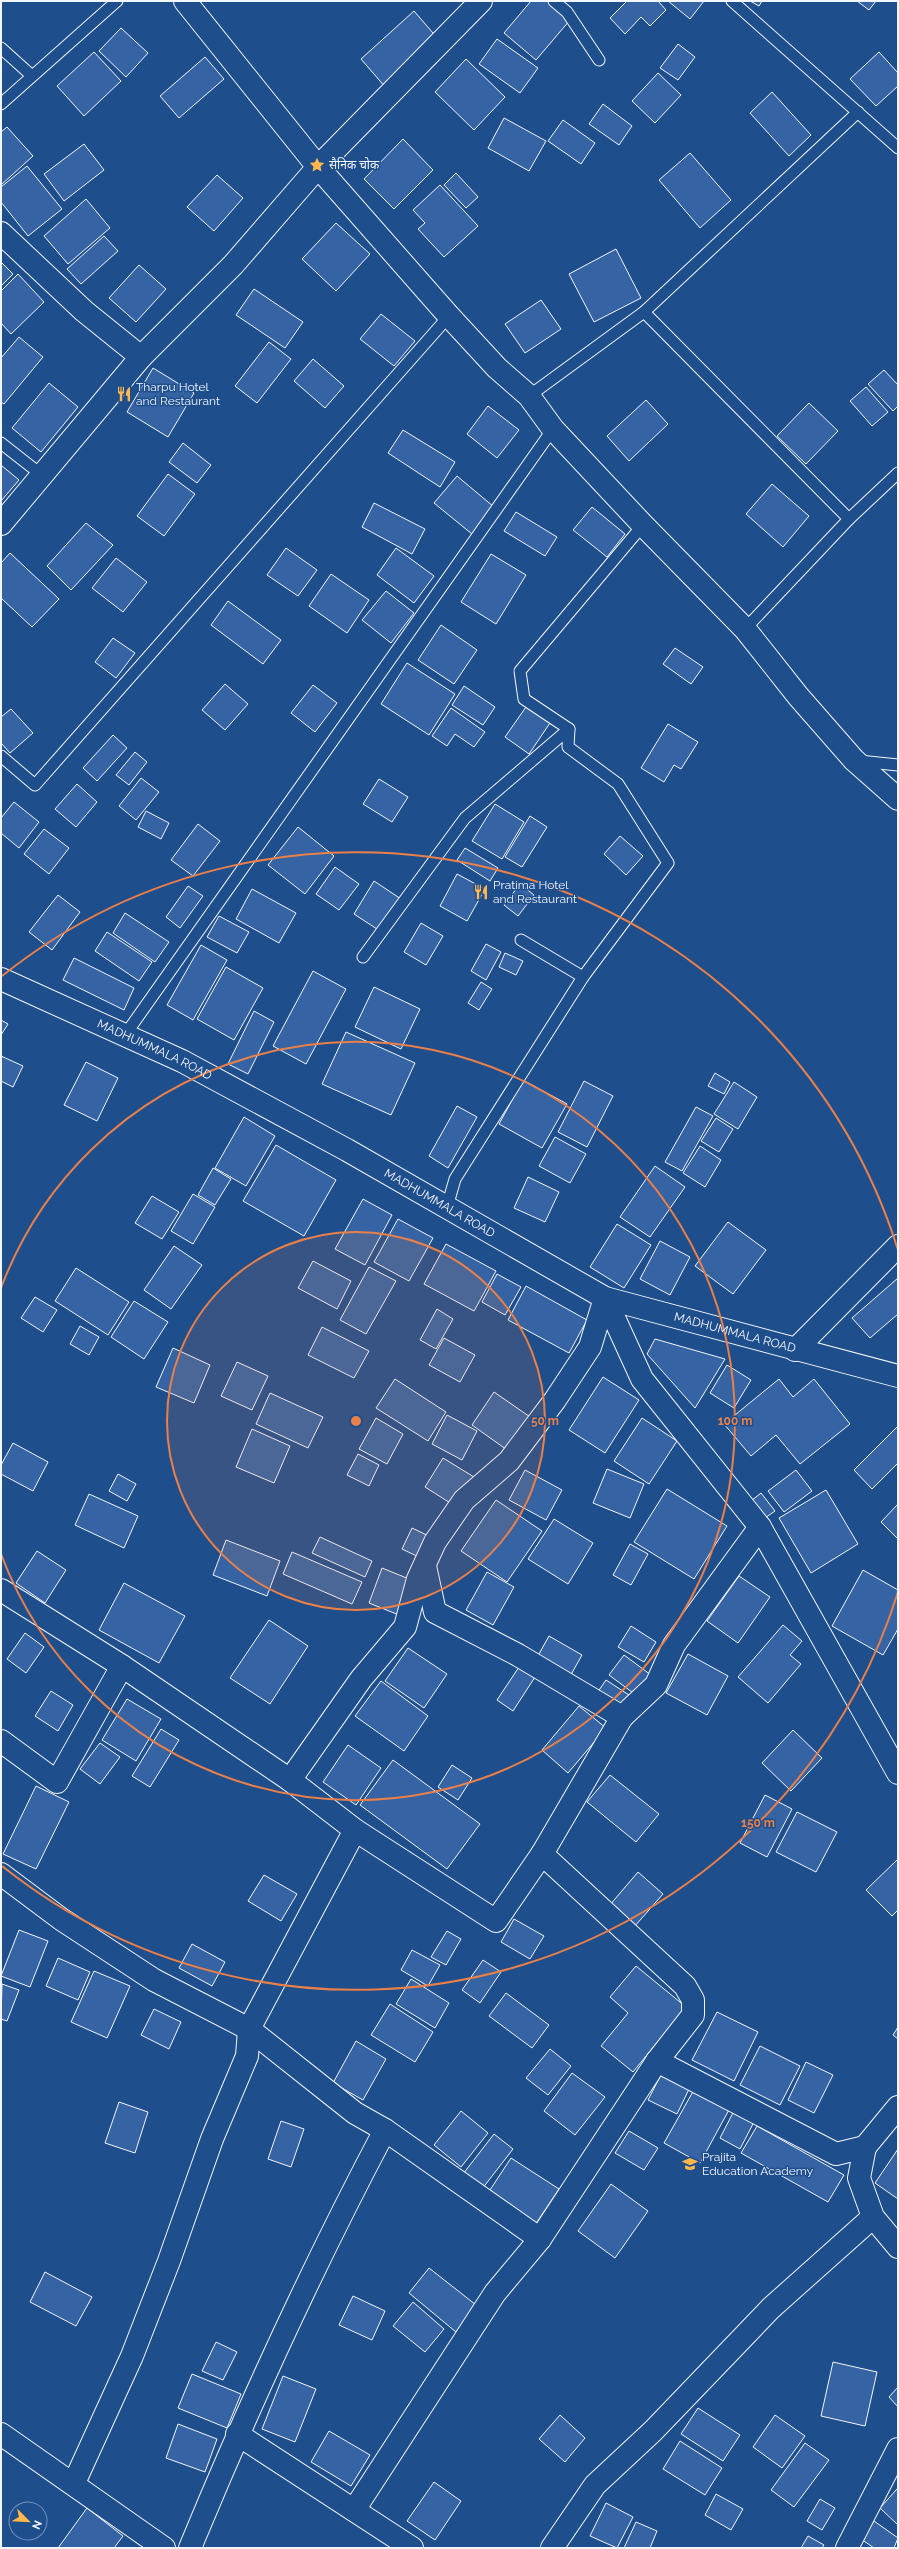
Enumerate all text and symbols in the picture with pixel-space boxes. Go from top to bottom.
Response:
place icon: सैनिक चोक [308,156,326,174]
place label: सैनिक चोक [329,157,380,172]
place label: Tharpu Hotel and Restaurant [136,380,220,408]
restaurant icon: Tharpu Hotel and Restaurant [115,385,133,403]
place label: Pratima Hotel and Restaurant [493,878,577,906]
restaurant icon: Pratima Hotel and Restaurant [472,883,490,901]
street label: MADHUMMALA ROAD [95,1016,215,1083]
street label: MADHUMMALA ROAD [382,1166,498,1241]
street label: MADHUMMALA ROAD [672,1310,798,1356]
centre of rings [349,1414,363,1428]
text: 50 m [531,1414,559,1428]
text: 100 m [718,1414,752,1428]
text: 150 m [741,1816,775,1830]
place label: Prajita Education Academy [702,2150,814,2178]
school or university icon: Prajita Education Academy [681,2155,699,2173]
north arrow [8,2501,48,2541]
text: N [29,2518,44,2531]

